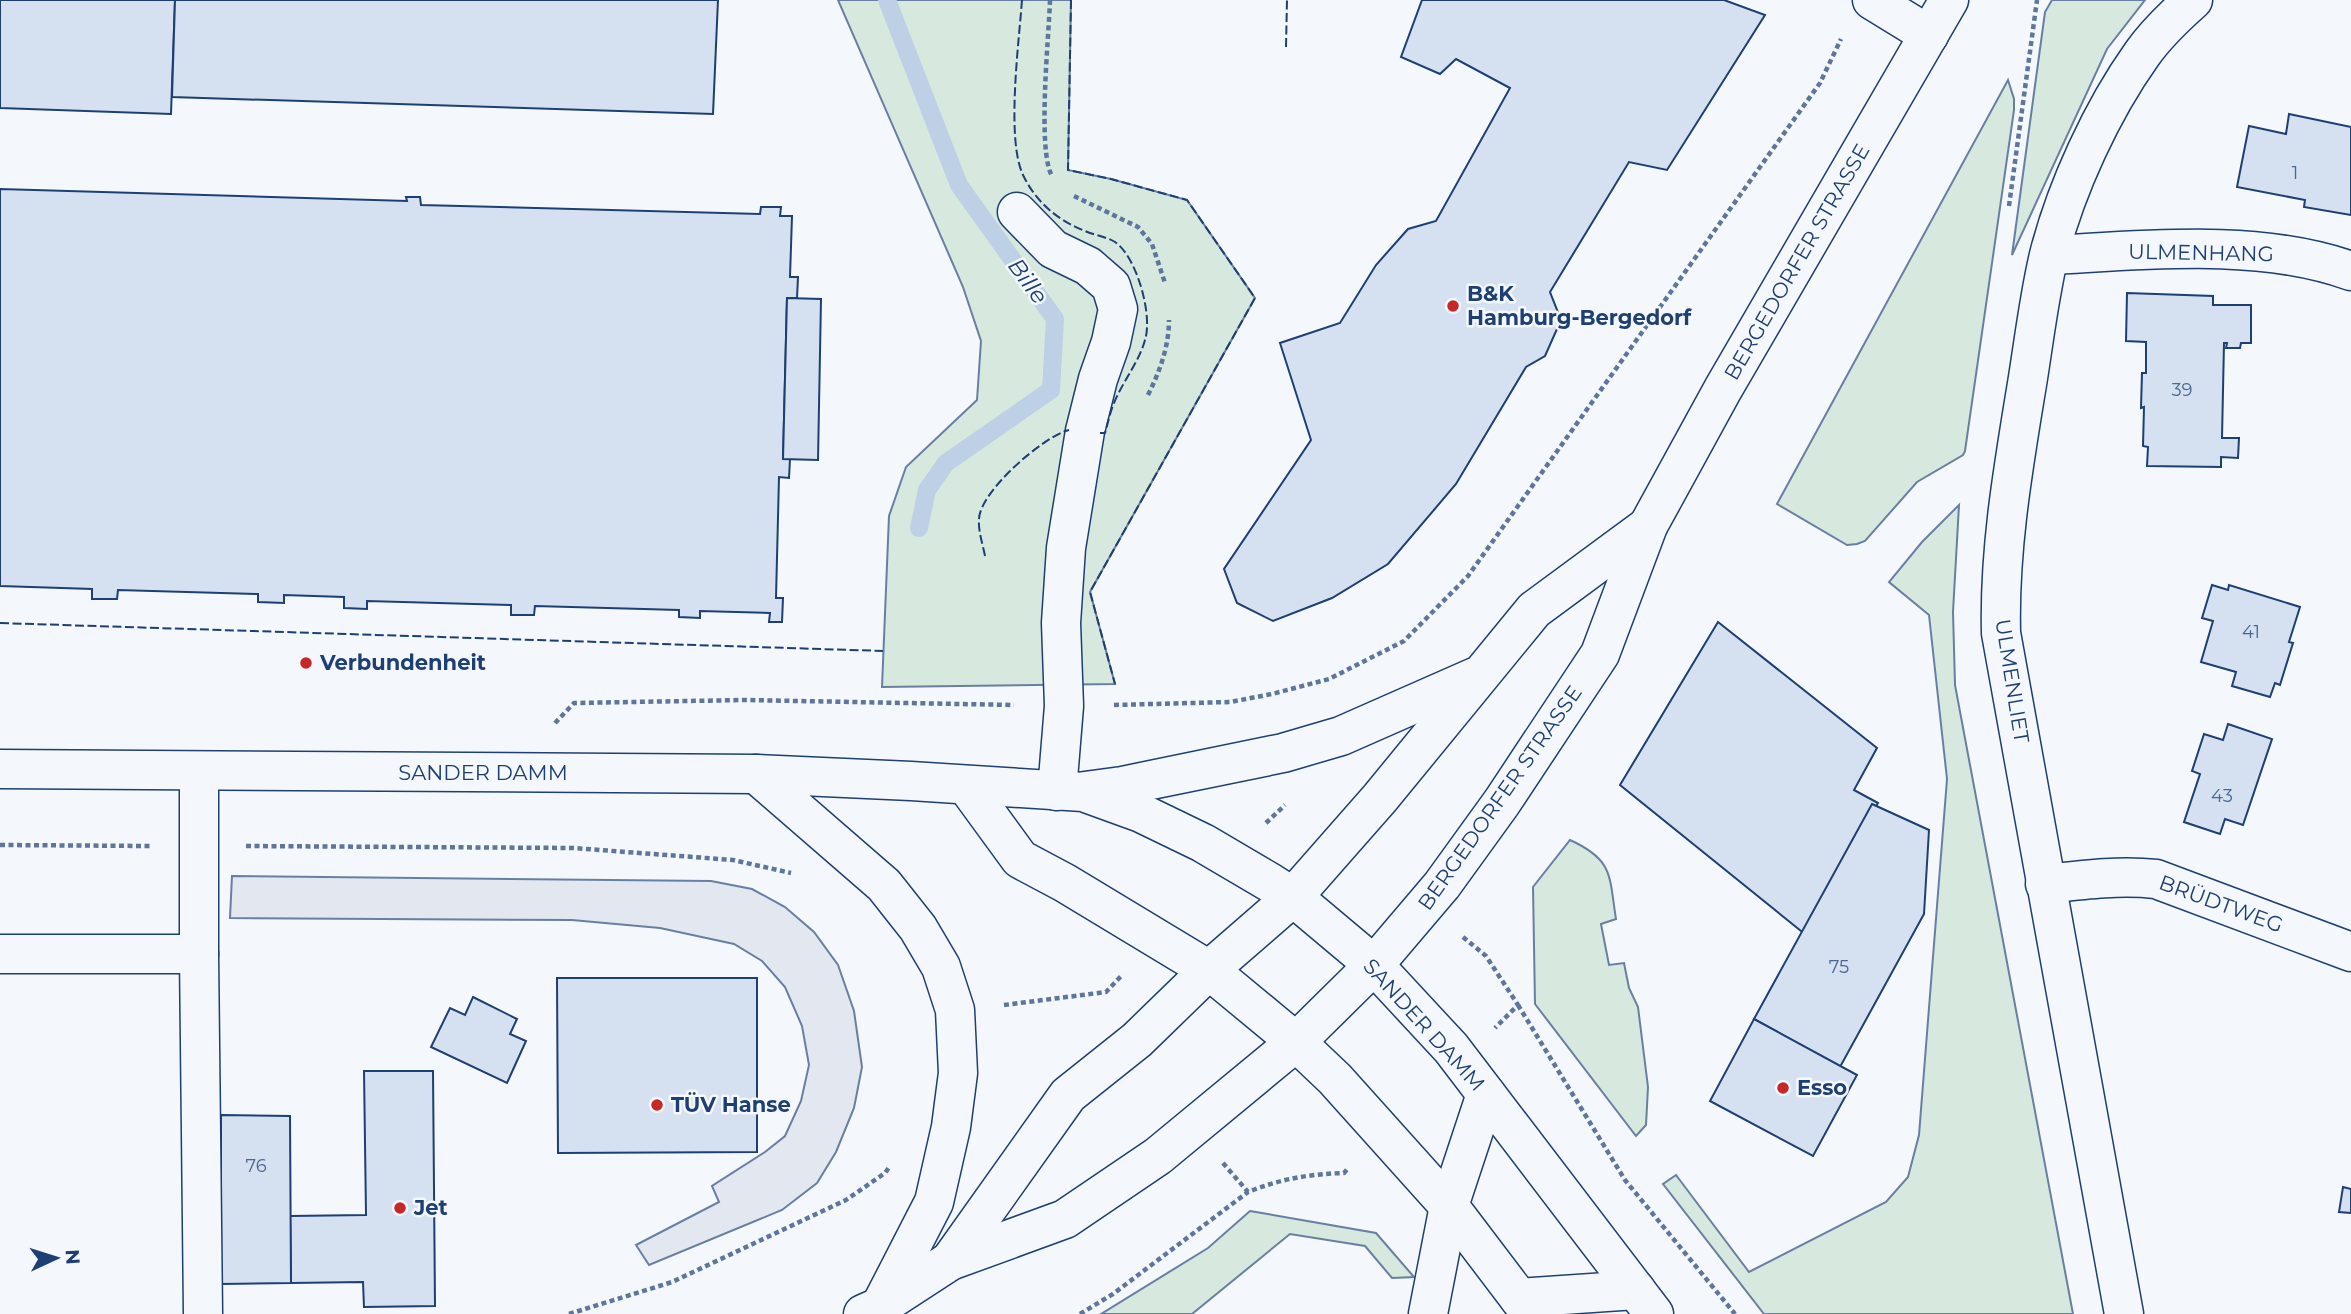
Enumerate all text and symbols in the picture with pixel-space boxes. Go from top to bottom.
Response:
street label: BERGEDORFER STRASSE [1719,139,1874,384]
house number: 1 [2292,162,2298,184]
street label: ULMENHANG [2128,239,2274,266]
water label: Bille [1002,253,1054,309]
place label: B&K Hamburg-Bergedorf [1467,281,1692,330]
marker: B&K Hamburg-Bergedorf [1445,298,1461,314]
house number: 39 [2171,379,2193,401]
street label: ULMENLIET [1990,617,2035,745]
house number: 41 [2242,621,2260,643]
place label: Verbundenheit [319,650,486,675]
marker: Verbundenheit [298,655,314,671]
street label: BERGEDORFER STRASSE [1412,681,1587,915]
street label: SANDER DAMM [398,760,568,785]
house number: 43 [2211,785,2233,807]
street label: BRÜDTWEG [2156,870,2287,938]
street label: SANDER DAMM [1358,953,1490,1096]
house number: 75 [1829,956,1849,978]
place label: Esso [1797,1075,1847,1100]
marker: Esso [1775,1080,1791,1096]
place label: TÜV Hanse [671,1091,791,1117]
marker: TÜV Hanse [649,1097,665,1113]
house number: 76 [245,1155,267,1177]
place label: Jet [413,1195,448,1220]
marker: Jet [392,1200,408,1216]
north arrow [21,1223,91,1293]
text: N [60,1248,84,1265]

